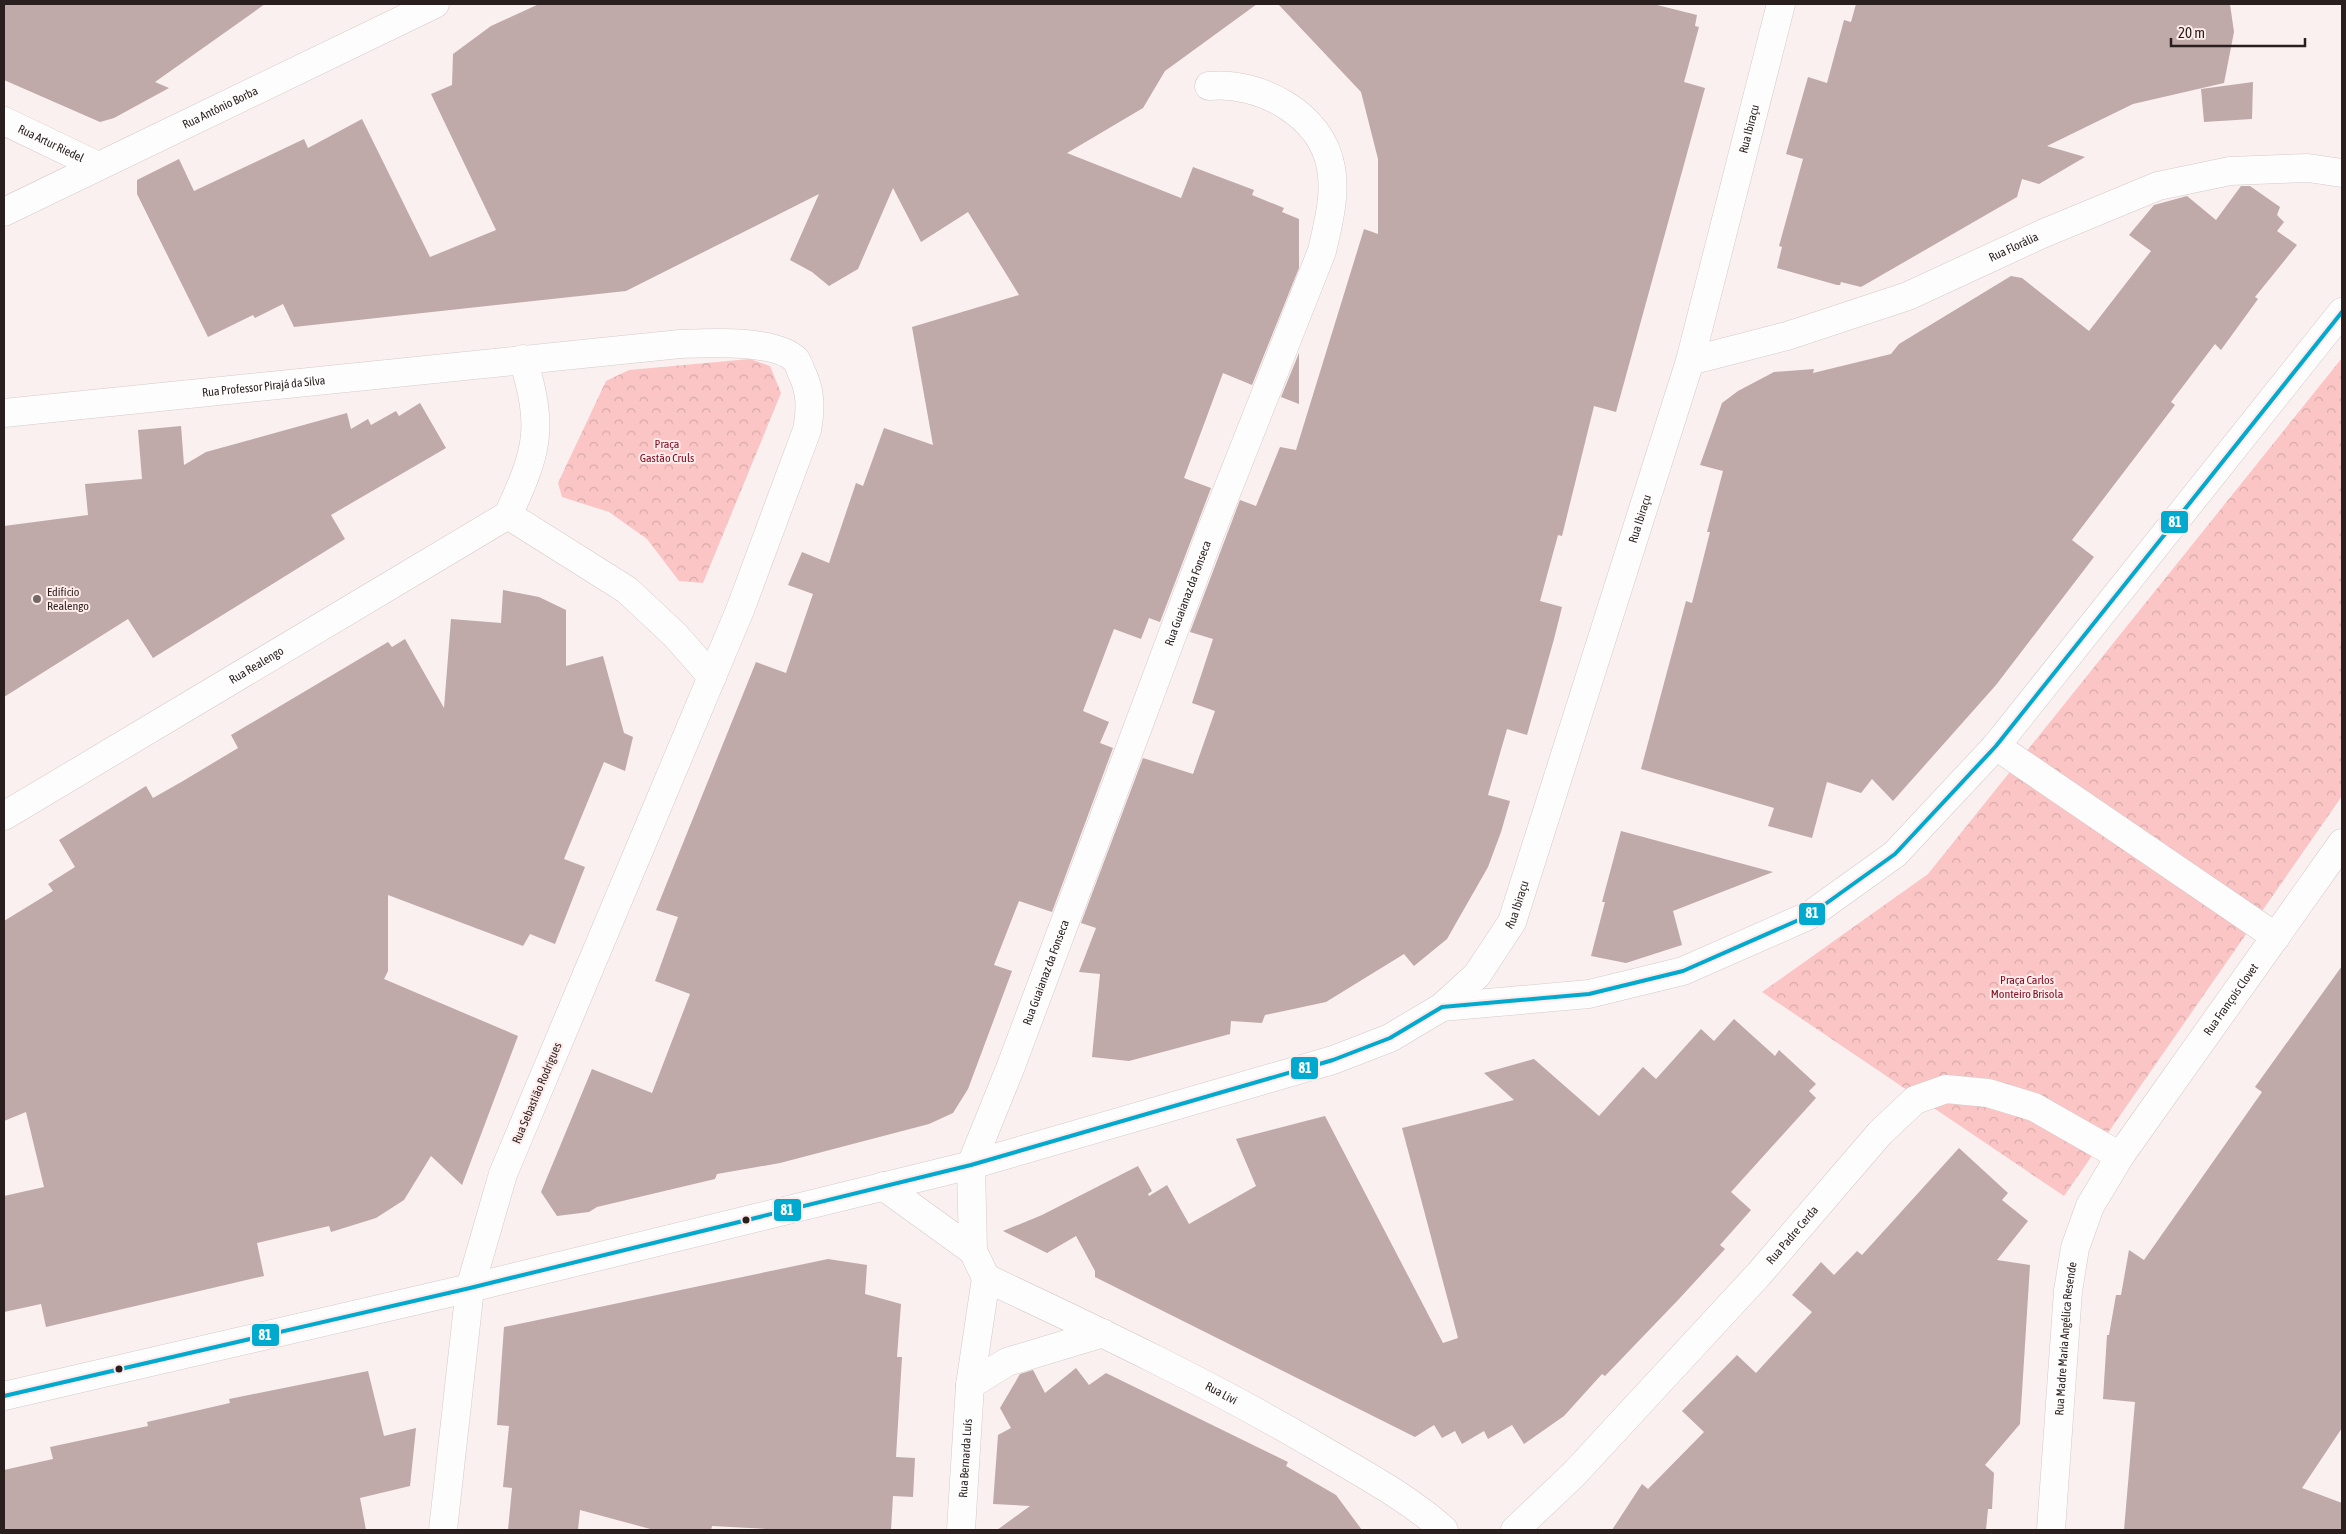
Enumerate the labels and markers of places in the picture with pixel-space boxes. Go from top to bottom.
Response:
place label: Edifício Realengo [47,585,89,613]
marker: Edifício Realengo [31,593,43,605]
unlabelled marker [741,1215,751,1225]
unlabelled marker [114,1364,124,1374]

